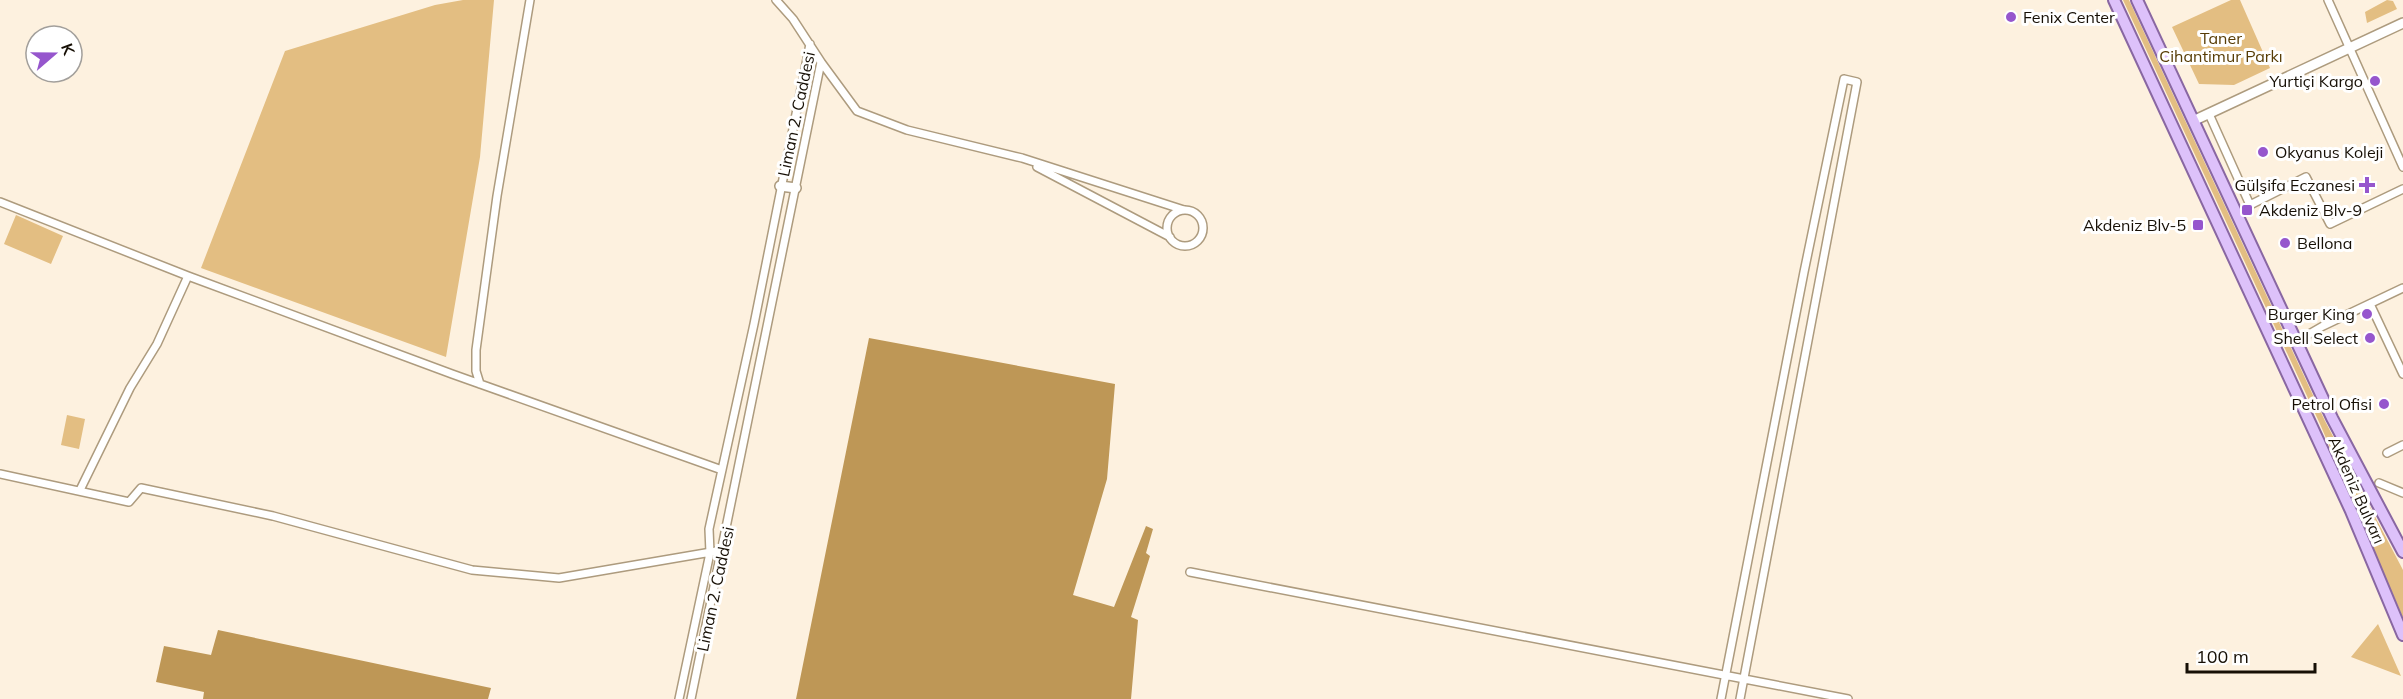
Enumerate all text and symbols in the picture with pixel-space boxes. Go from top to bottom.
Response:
place label: Fenix Center [2023,7,2115,27]
marker: Fenix Center [2004,10,2018,24]
north arrow [24,24,84,84]
park label: Taner Cihantimur Parkı [2159,28,2283,66]
text: K [57,40,80,59]
street label: Liman 2. Caddesi [773,50,819,178]
place label: Yurtiçi Kargo [2268,71,2363,91]
marker: Yurtiçi Kargo [2368,74,2382,88]
place label: Okyanus Koleji [2275,142,2383,162]
marker: Okyanus Koleji [2256,145,2270,159]
place label: Gülşifa Eczanesi [2235,175,2355,195]
marker: Gülşifa Eczanesi [2360,178,2374,192]
place label: Akdeniz Blv-9 [2259,200,2362,220]
marker: Akdeniz Blv-9 [2240,203,2254,217]
place label: Akdeniz Blv-5 [2083,215,2186,235]
marker: Akdeniz Blv-5 [2191,218,2205,232]
place label: Bellona [2297,233,2352,253]
marker: Bellona [2278,236,2292,250]
place label: Burger King [2268,304,2355,324]
marker: Burger King [2360,307,2374,321]
place label: Shell Select [2273,328,2358,348]
marker: Shell Select [2363,331,2377,345]
place label: Petrol Ofisi [2292,394,2372,414]
marker: Petrol Ofisi [2377,397,2391,411]
street label: Akdeniz Bulvarı [2324,433,2390,547]
street label: Liman 2. Caddesi [692,525,738,653]
scale bar [2187,636,2314,674]
text: 100 m [2196,645,2249,668]

